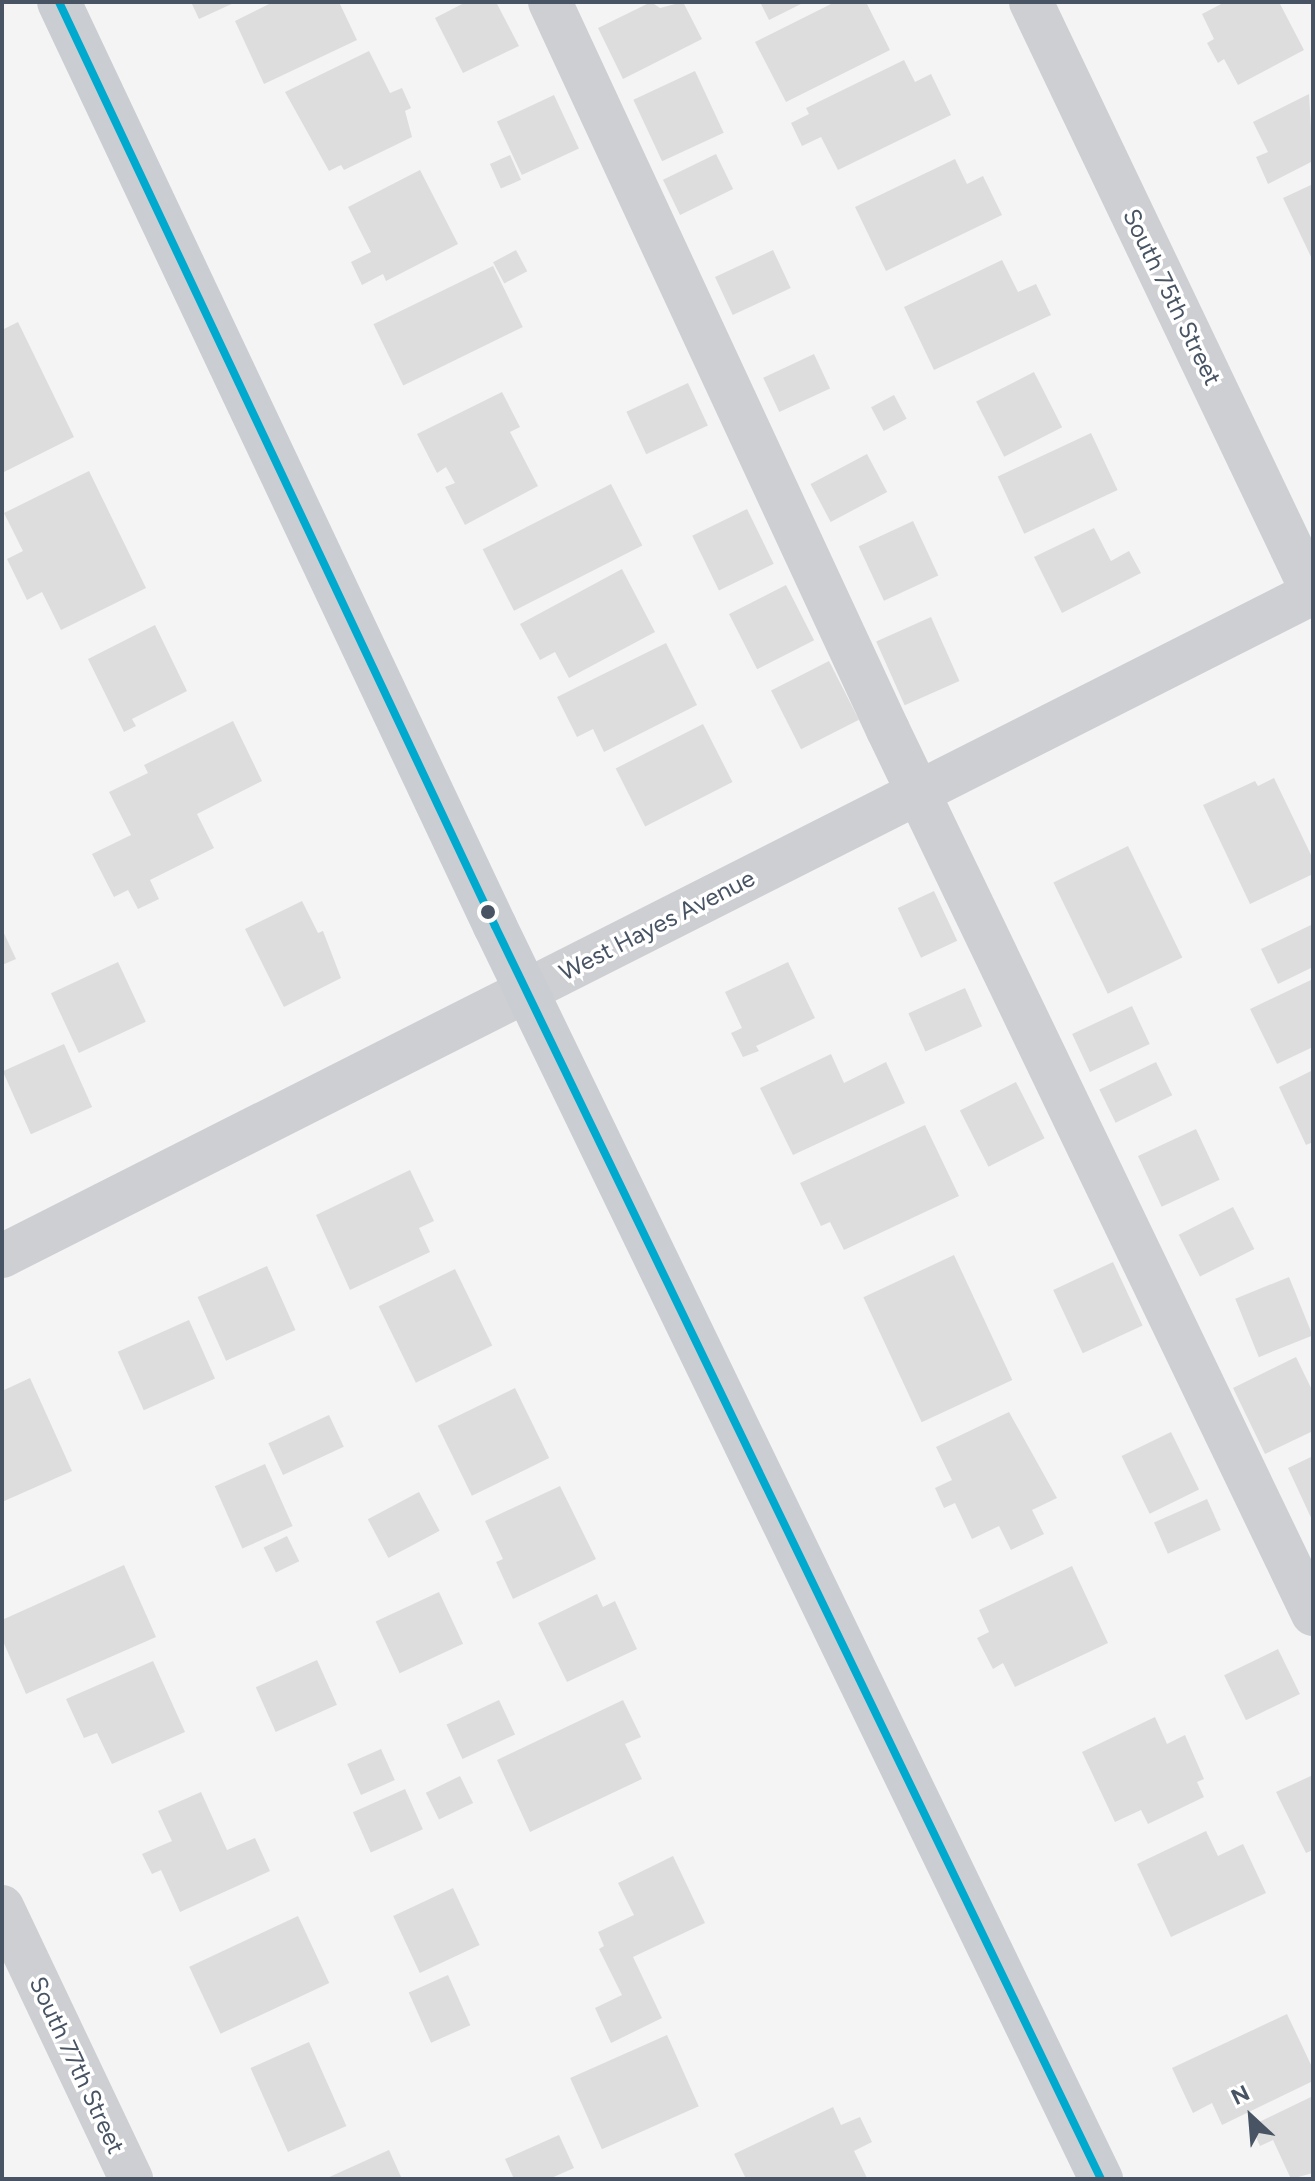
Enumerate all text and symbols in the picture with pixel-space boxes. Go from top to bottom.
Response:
street label: South 75th Street [1117,204,1227,390]
street label: West Hayes Avenue [555,863,759,987]
unlabelled marker [480,904,496,920]
street label: South 77th Street [23,1972,131,2158]
north arrow [1211,2077,1291,2157]
text: N [1227,2079,1254,2111]

